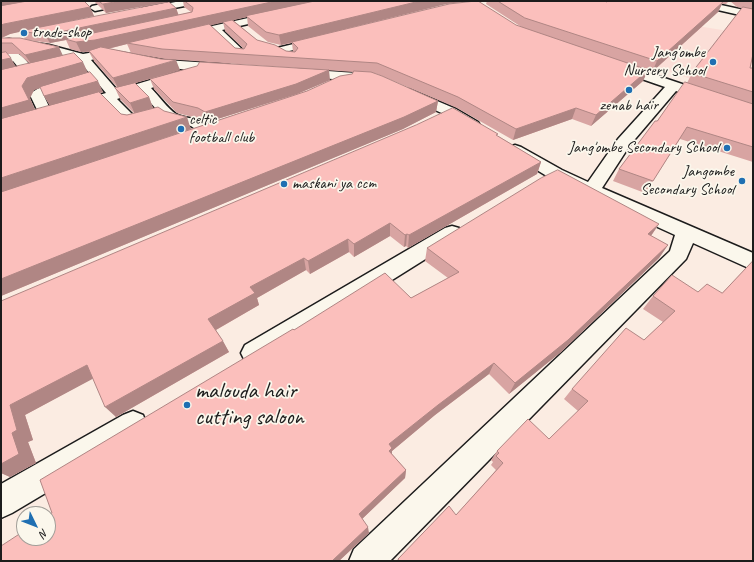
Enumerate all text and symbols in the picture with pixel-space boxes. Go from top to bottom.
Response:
place label: trade-shop [32,23,91,43]
marker: trade-shop [19,28,29,38]
place label: Jang'ombe Nursery School [624,43,705,81]
marker: Jang'ombe Nursery School [708,57,718,67]
marker: zenab hair [624,85,634,95]
place label: zenab hair [600,96,658,116]
place label: celtic football club [189,110,254,148]
marker: celtic football club [176,124,186,134]
place label: Jang'ombe Secondary School [568,138,719,158]
marker: Jang'ombe Secondary School [722,143,732,153]
place label: Jangombe Secondary School [640,162,734,200]
place label: maskani ya ccm [292,174,376,194]
marker: Jangombe Secondary School [737,176,747,186]
marker: maskani ya ccm [279,179,289,189]
place label: malouda hair cutting saloon [195,378,304,432]
marker: malouda hair cutting saloon [182,400,192,410]
north arrow [16,506,56,546]
text: N [37,526,51,541]

